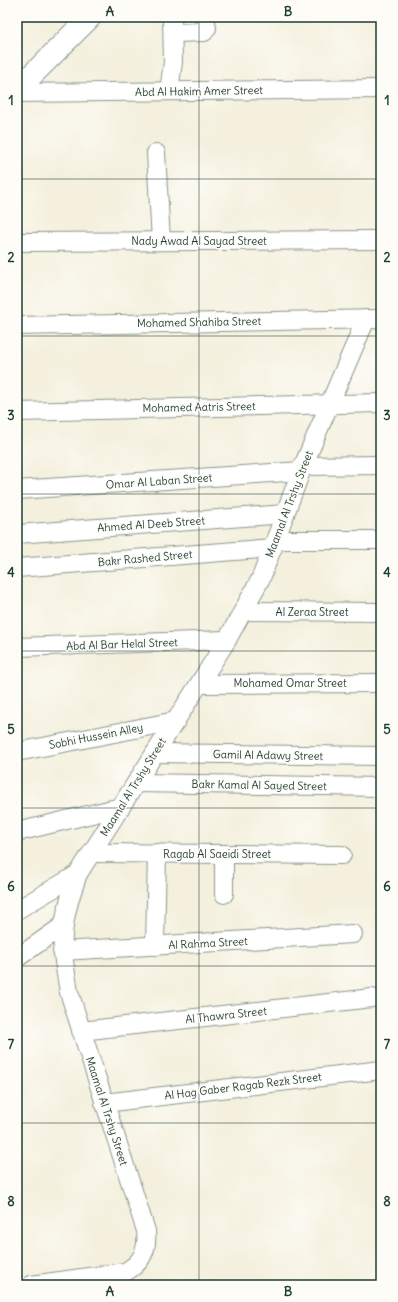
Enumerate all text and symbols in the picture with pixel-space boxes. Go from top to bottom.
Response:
text: A [106,3,115,20]
text: B [284,3,293,20]
street label: Abd Al Hakim Amer Street [135,83,263,99]
text: 1 [8,92,14,109]
text: 1 [384,92,390,109]
street label: Nady Awad Al Sayad Street [131,234,267,248]
text: 2 [7,249,15,266]
text: 2 [383,249,391,266]
street label: Mohamed Shahiba Street [137,314,261,330]
street label: Mohamed Aatris Street [142,399,256,415]
text: 3 [7,407,15,424]
text: 3 [383,407,391,424]
street label: Maamal Al Trshy Street [262,448,316,560]
street label: Omar Al Laban Street [105,470,213,492]
street label: Ahmed Al Deeb Street [97,513,206,535]
street label: Bakr Rashed Street [97,547,193,569]
text: 4 [7,564,15,581]
text: 4 [383,564,391,581]
street label: Al Zeraa Street [276,605,349,619]
street label: Abd Al Bar Helal Street [66,635,178,653]
street label: Mohamed Omar Street [233,676,347,690]
street label: Sobhi Hussein Alley [48,720,144,752]
text: 5 [7,721,15,738]
text: 5 [383,721,391,738]
street label: Maamal Al Trshy Street [97,735,169,839]
street label: Gamil Al Adawy Street [213,747,324,763]
street label: Bakr Kamal Al Sayed Street [191,777,327,793]
street label: Ragab Al Saeidi Street [163,847,271,861]
text: 6 [7,878,15,895]
text: 6 [383,878,391,895]
street label: Al Rahma Street [168,934,248,952]
street label: Al Thawra Street [185,1004,268,1026]
text: 7 [8,1036,15,1053]
text: 7 [384,1036,391,1053]
street label: Maamal Al Trshy Street [83,1055,131,1167]
street label: Al Hag Gaber Ragab Rezk Street [164,1069,323,1103]
text: 8 [7,1193,15,1210]
text: 8 [383,1193,391,1210]
text: A [106,1283,115,1300]
text: B [284,1283,293,1300]

